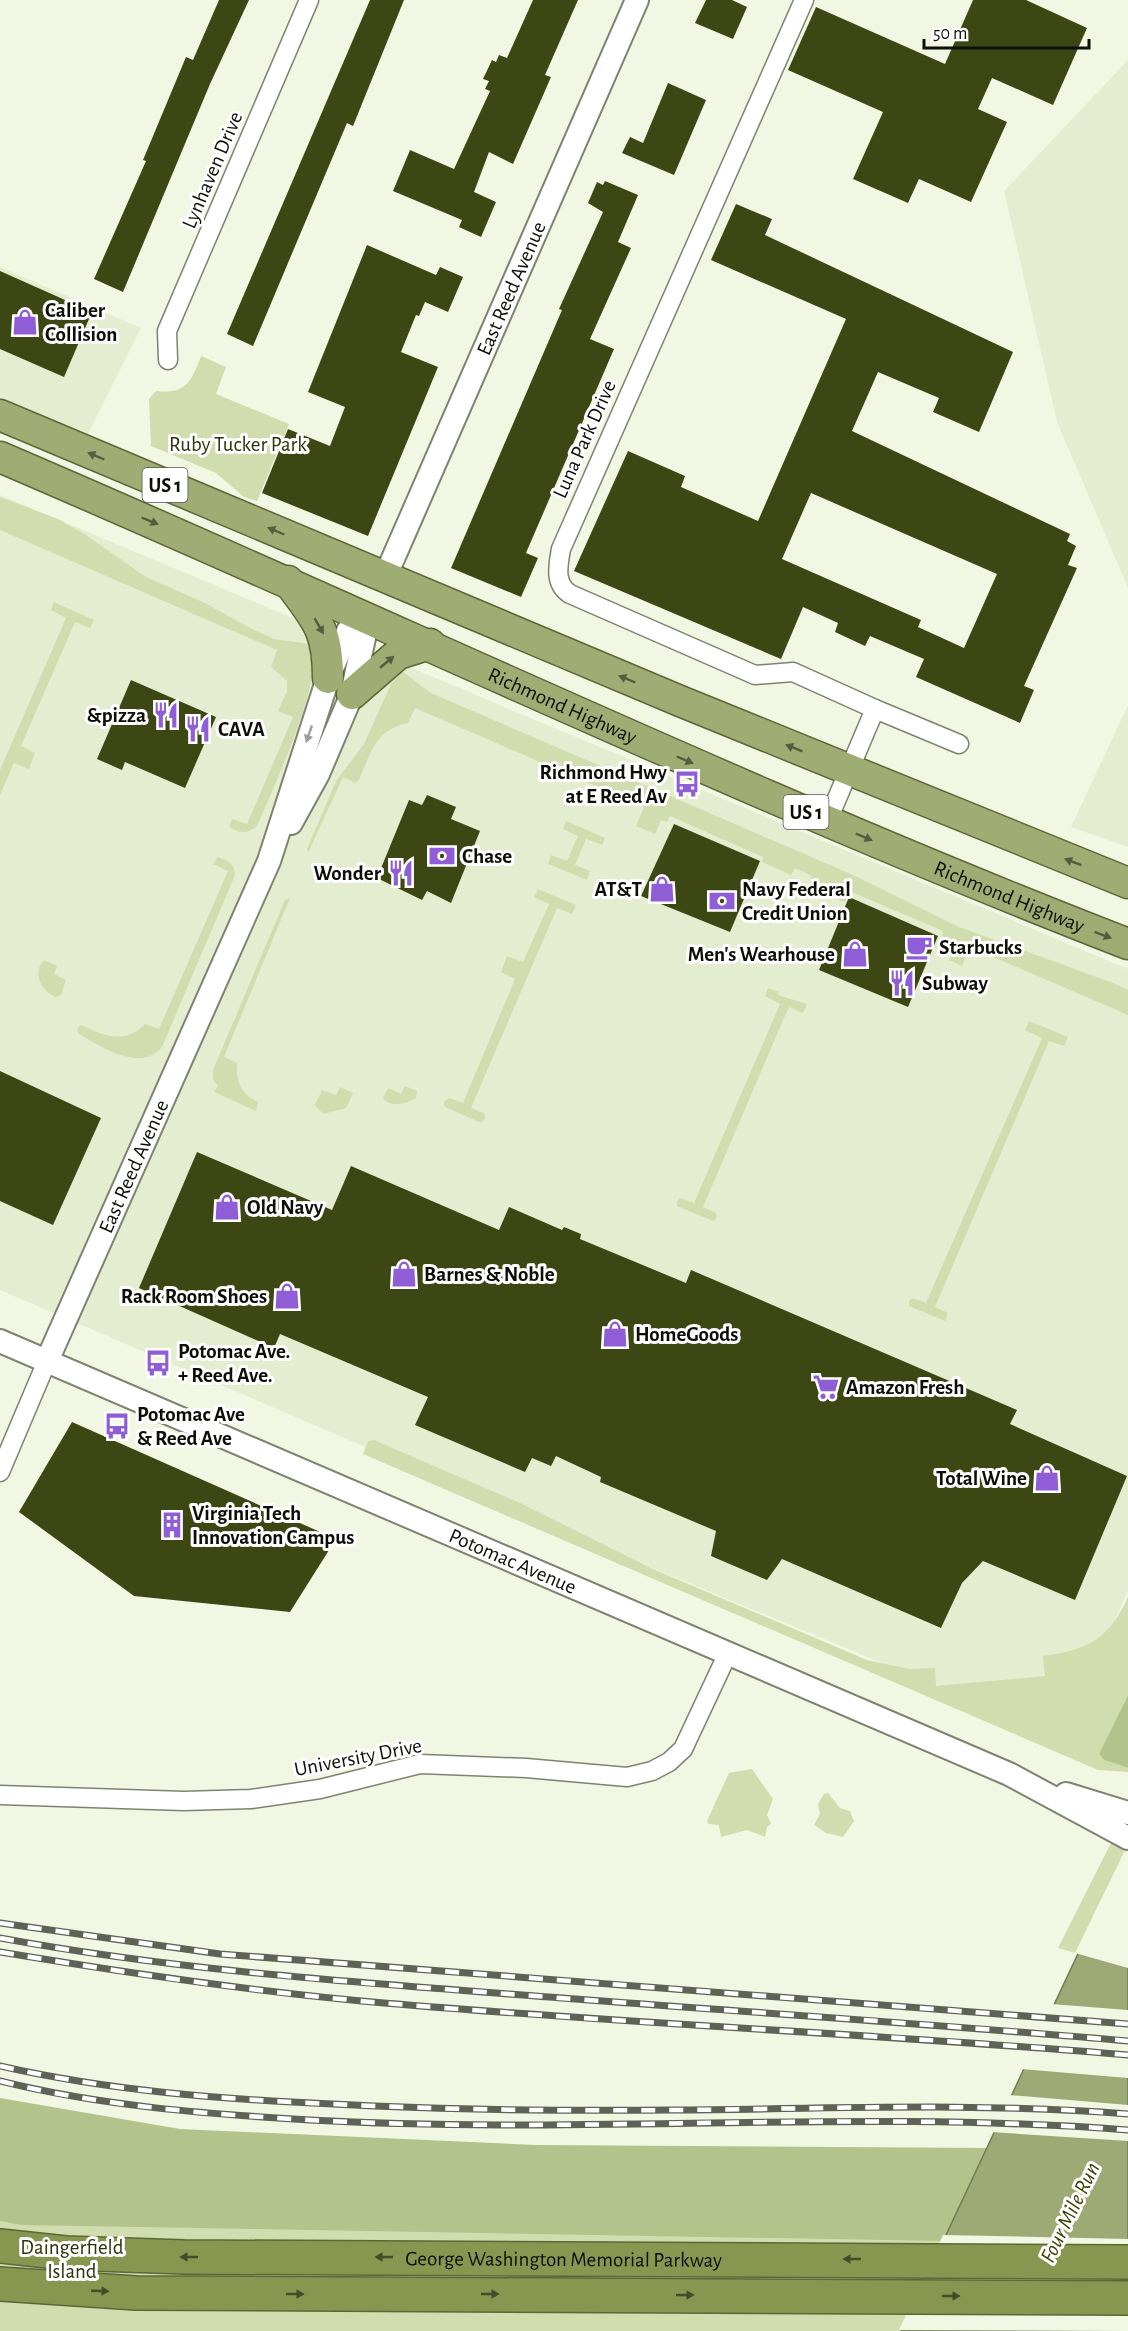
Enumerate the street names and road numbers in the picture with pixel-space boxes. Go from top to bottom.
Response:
street label: Lynhaven Drive [178,109,246,232]
street label: East Reed Avenue [473,219,550,358]
street label: Luna Park Drive [549,377,620,501]
road number: US 1 [142,468,188,502]
street label: Richmond Highway [485,664,640,748]
road number: US 1 [784,795,828,829]
street label: Richmond Highway [931,857,1087,937]
street label: East Reed Avenue [95,1097,173,1236]
street label: Potomac Avenue [446,1525,579,1598]
street label: University Drive [293,1735,424,1780]
street label: George Washington Memorial Parkway [405,2248,722,2271]

